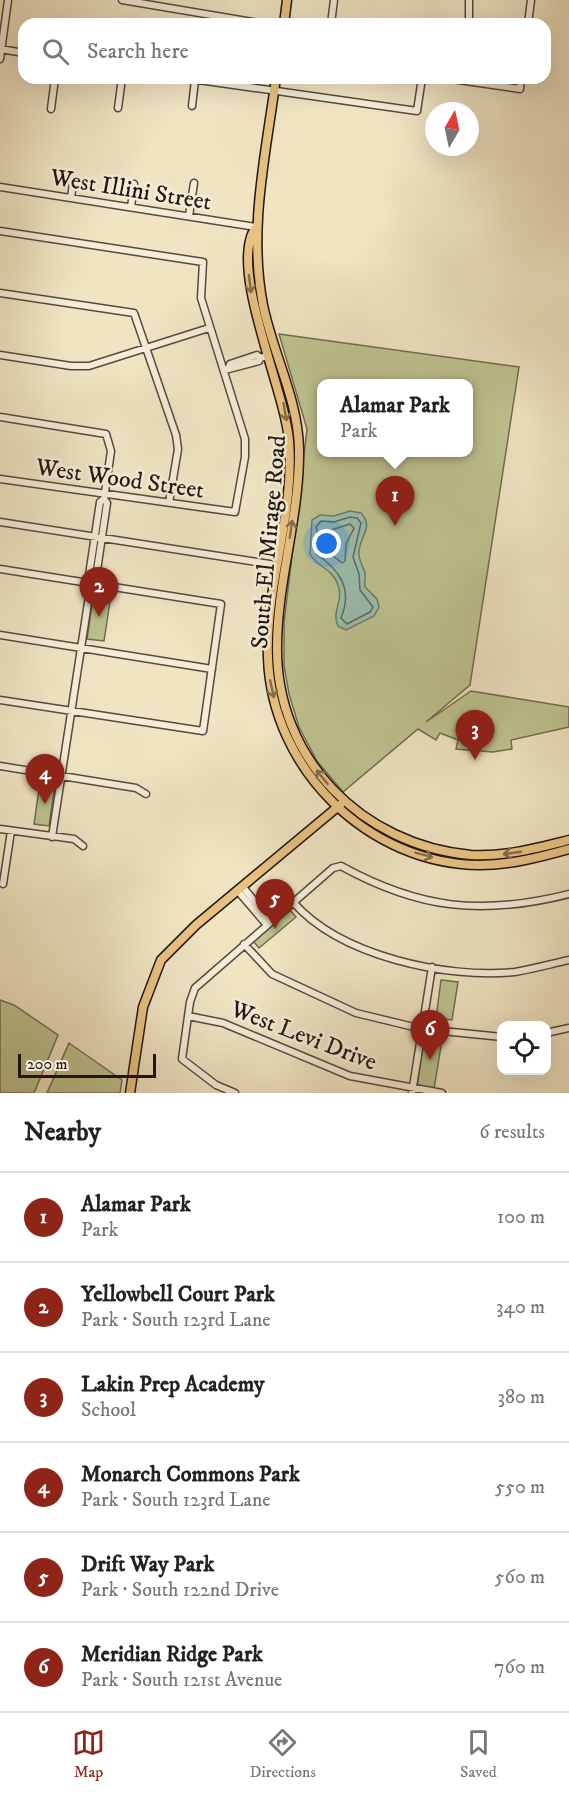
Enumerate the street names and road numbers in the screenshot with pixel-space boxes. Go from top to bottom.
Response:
street label: West Illini Street [47,162,214,218]
street label: South El Mirage Road [245,434,293,650]
street label: West Wood Street [33,452,206,506]
street label: West Levi Drive [225,994,381,1078]

